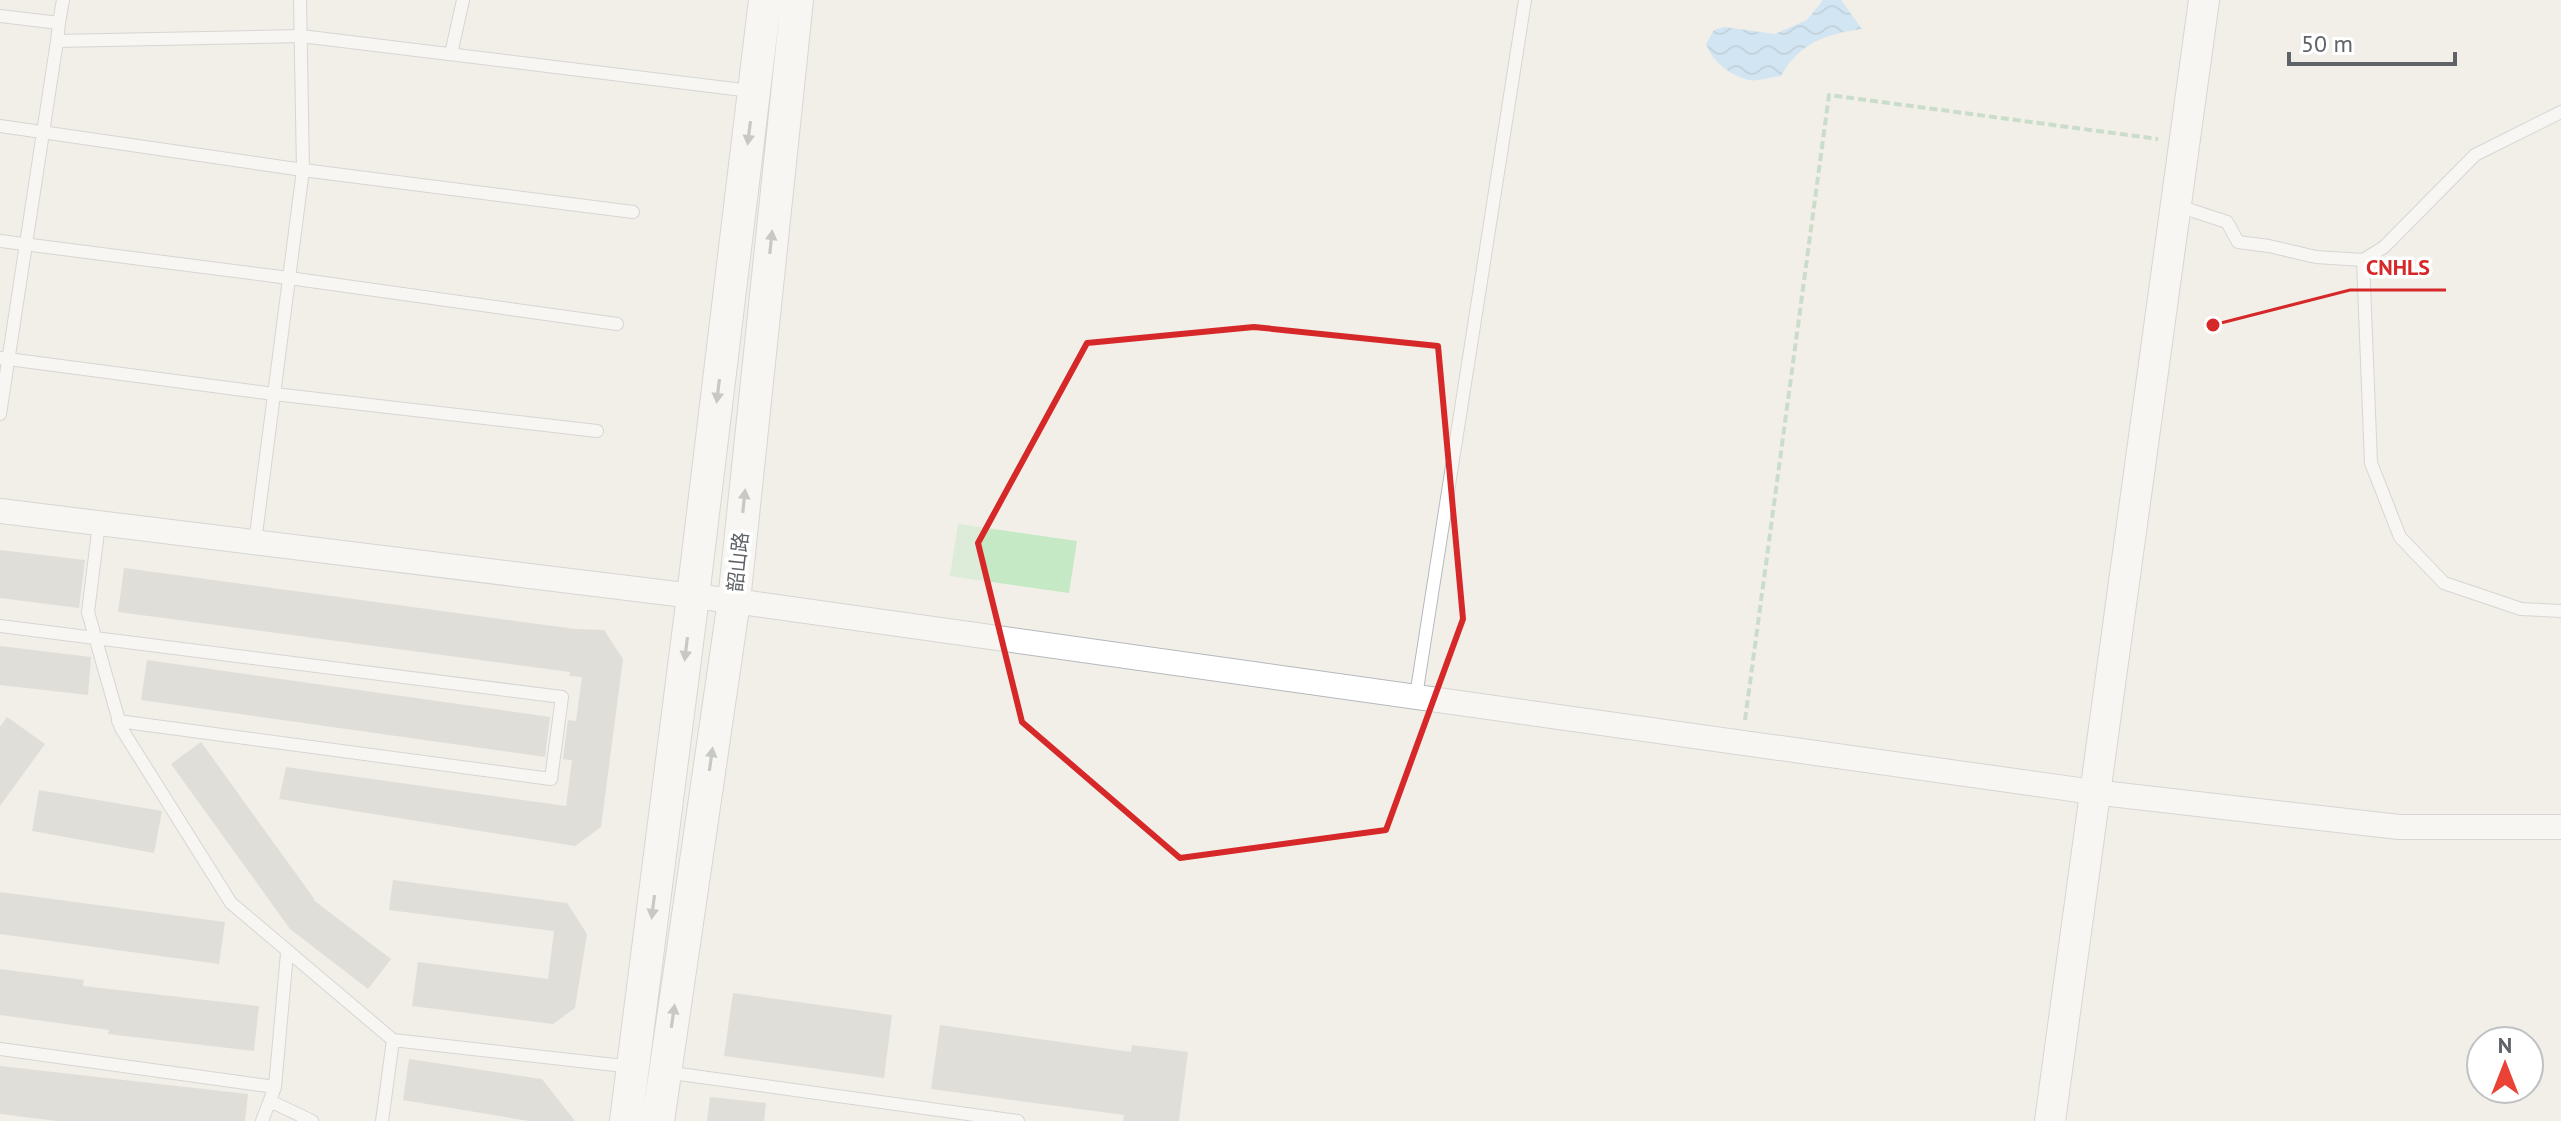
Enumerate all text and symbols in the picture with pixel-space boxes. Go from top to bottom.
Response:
scale bar [2289,16,2455,66]
text: 50 m [2301,28,2353,59]
one-way arrow [742,121,755,146]
one-way arrow [765,230,778,255]
callout: CNHLS [2350,244,2446,290]
text: CNHLS [2366,253,2430,281]
one-way arrow [711,379,724,404]
one-way arrow [738,488,751,513]
street label: 韶山路 [722,531,754,593]
one-way arrow [680,637,693,662]
one-way arrow [705,746,718,771]
one-way arrow [646,895,659,920]
one-way arrow [667,1003,680,1028]
north arrow [2465,1025,2545,1105]
text: N [2498,1031,2512,1059]

